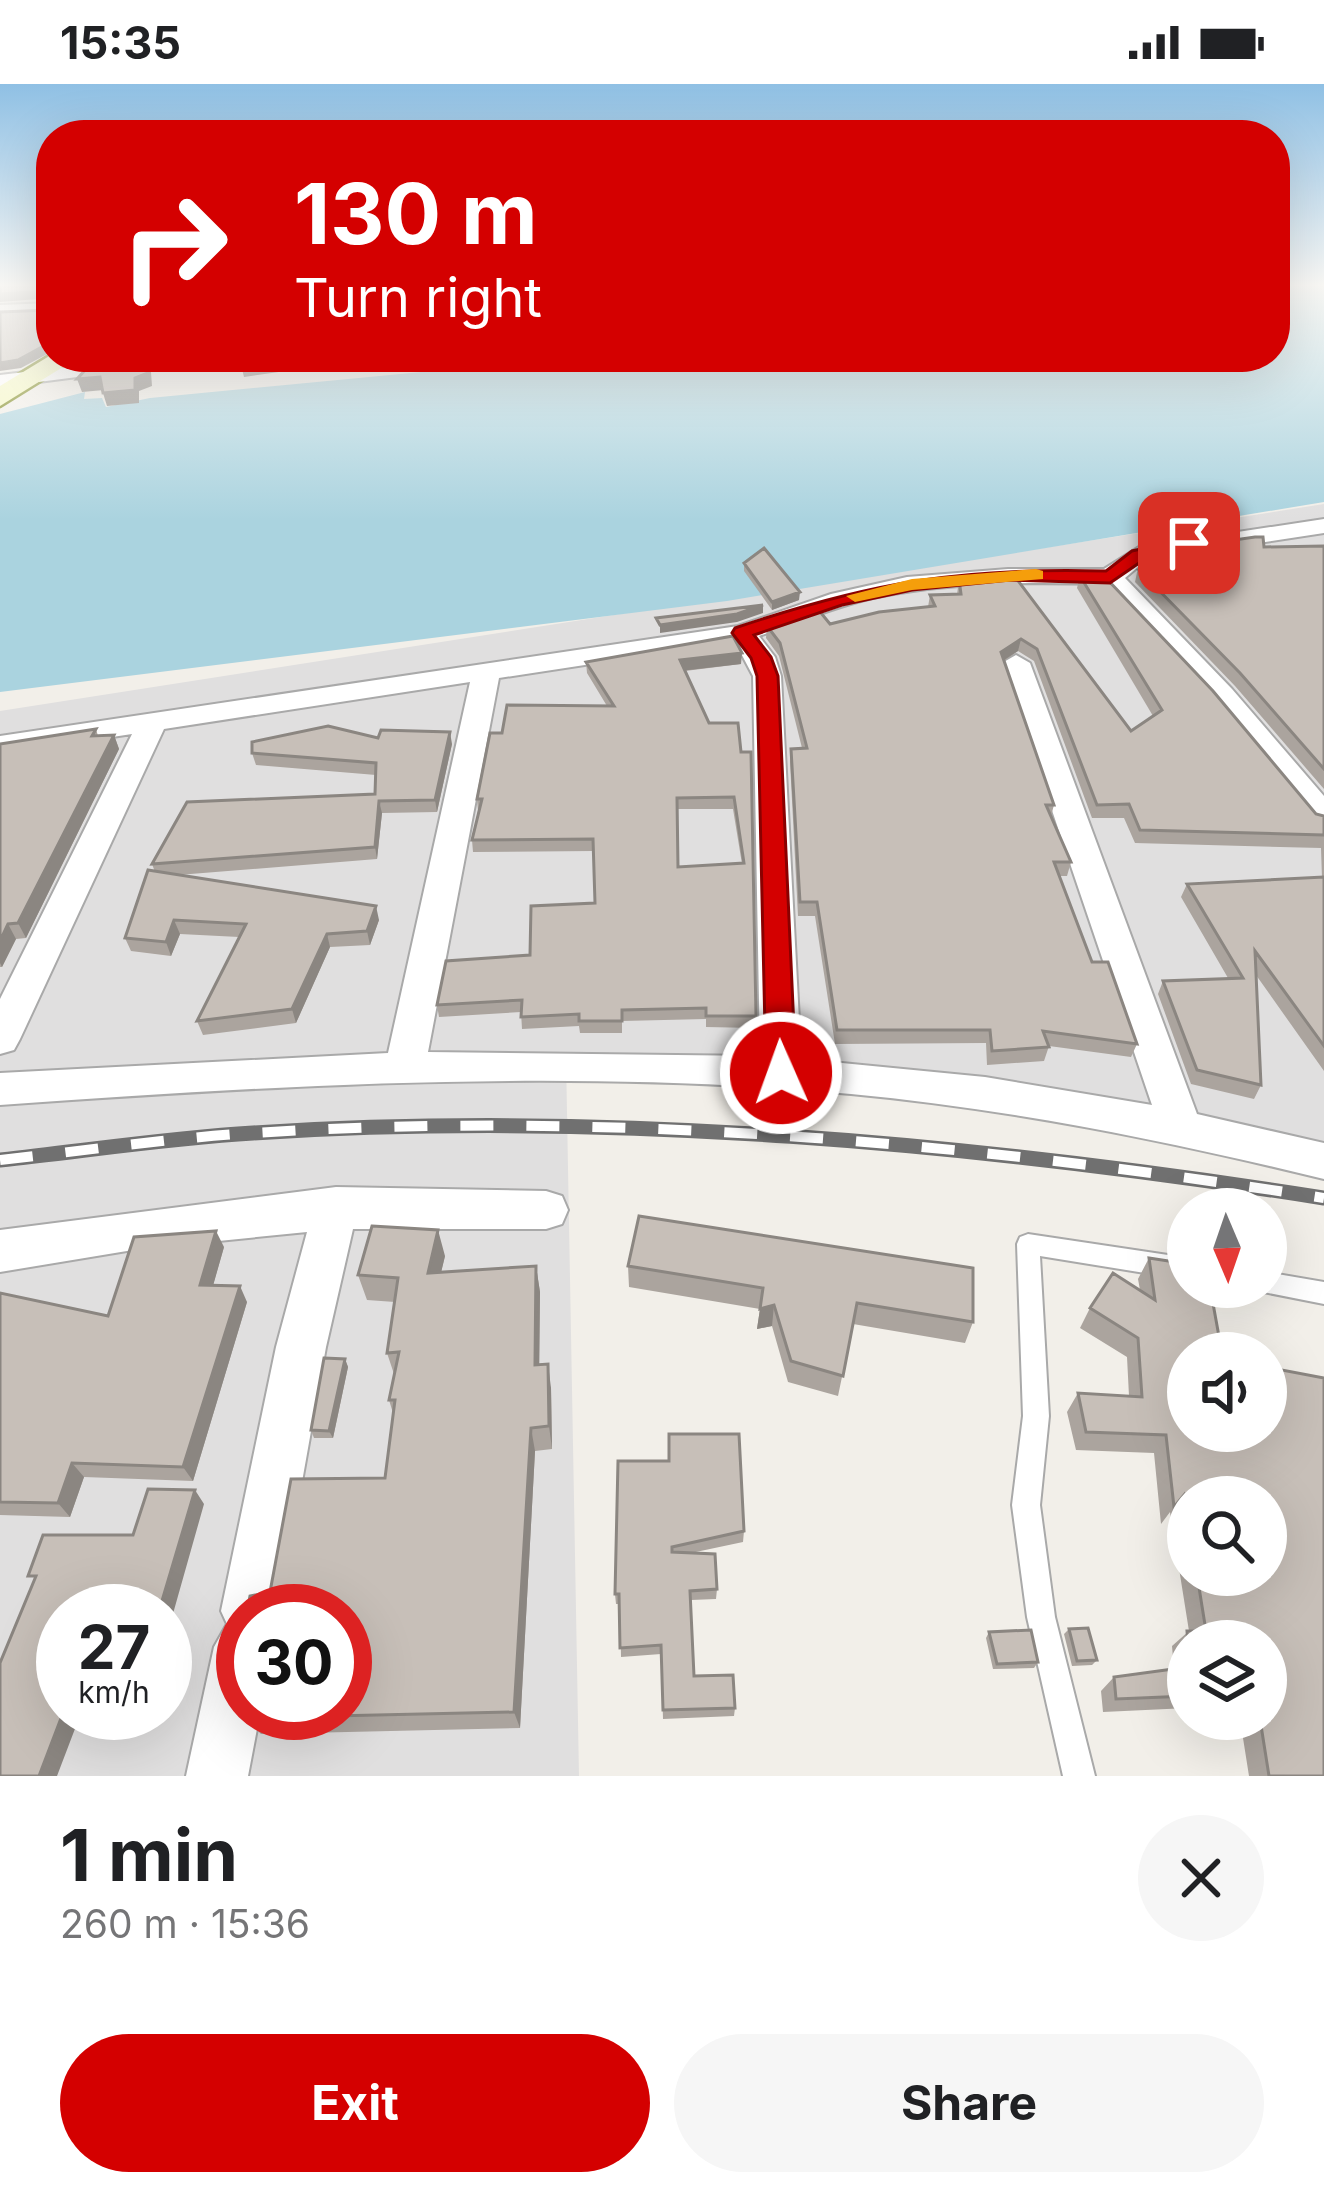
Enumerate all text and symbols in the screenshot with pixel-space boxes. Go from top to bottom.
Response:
text: 15:35 [60,15,181,70]
text: 130 m [294,163,538,264]
icon: right [96,168,252,324]
text: Turn right [294,265,542,330]
pin [1138,492,1240,594]
icon: arrive [1156,510,1222,576]
position arrow [718,1010,844,1136]
north arrow [1167,1188,1287,1308]
map controls [1167,1188,1287,1740]
button: sound [1167,1332,1287,1452]
button: search [1167,1476,1287,1596]
speed limit sign: 30 [216,1584,372,1740]
text: 27 [78,1611,150,1683]
button: layers [1167,1620,1287,1740]
text: km/h [78,1674,150,1710]
text: 1 min [60,1811,238,1898]
button: close [1138,1815,1264,1941]
text: 260 m · 15:36 [60,1900,310,1947]
button: Exit [60,2034,650,2172]
button: Share [674,2034,1264,2172]

